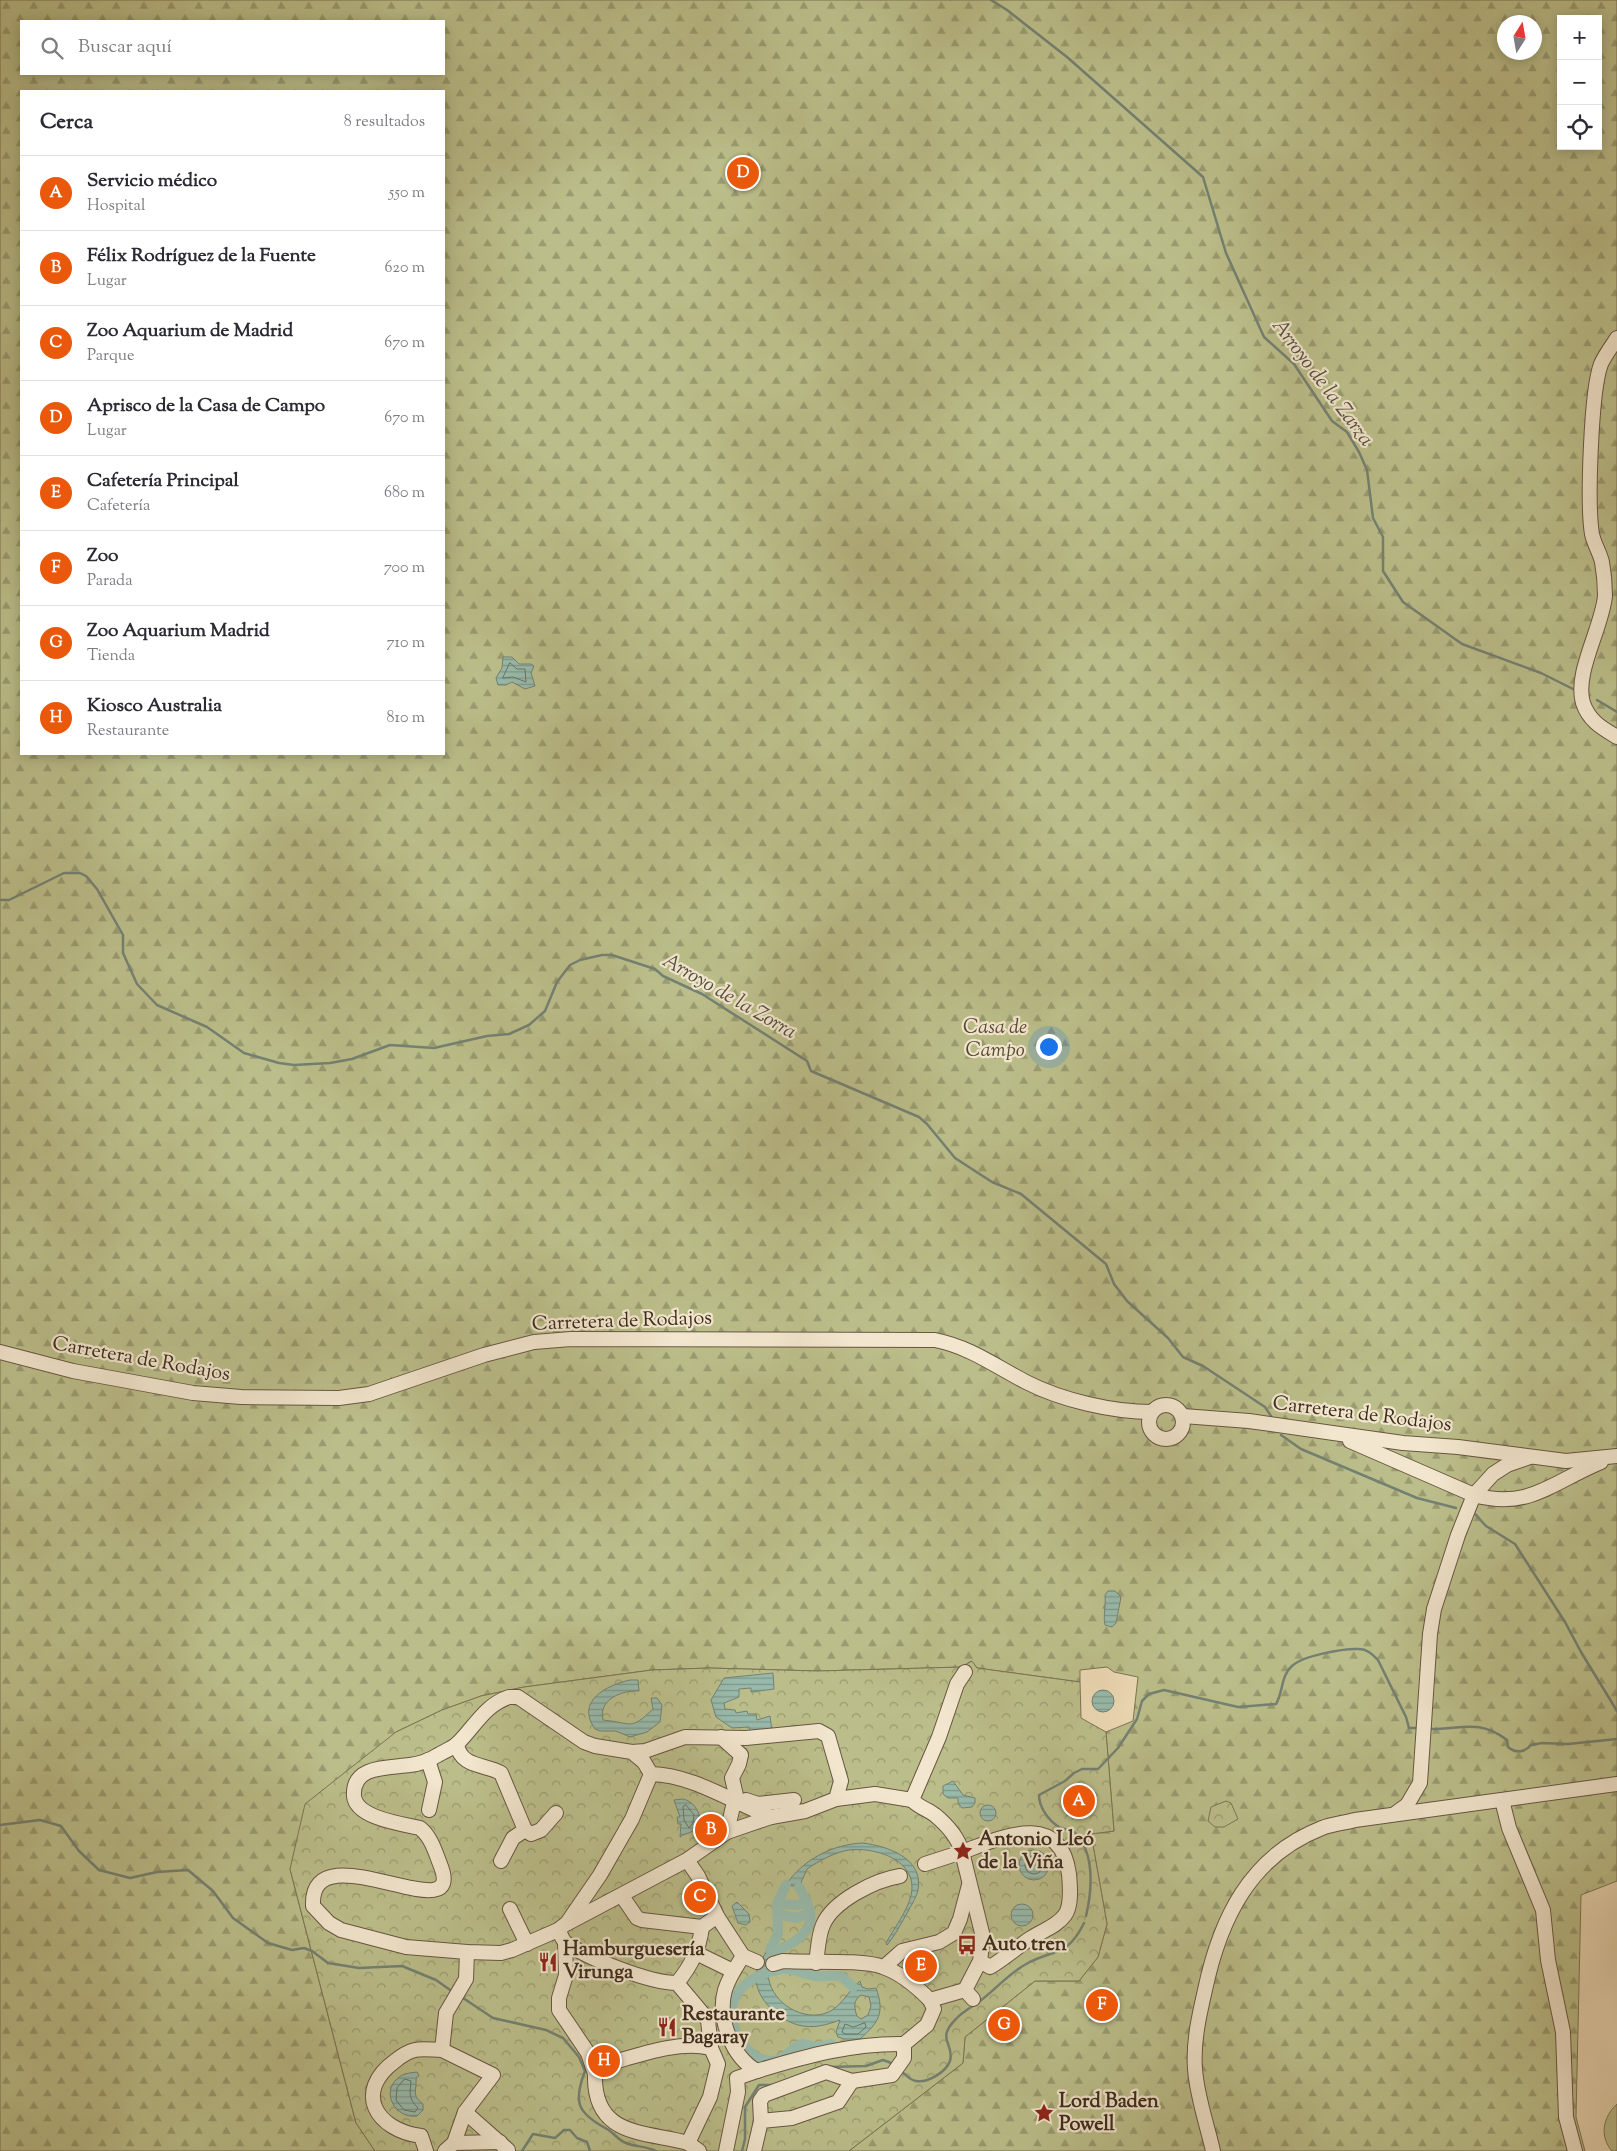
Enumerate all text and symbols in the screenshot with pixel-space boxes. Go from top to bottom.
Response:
north arrow [1497,15,1542,60]
map controls [1557,15,1602,150]
button: + [1557,15,1602,60]
search box [20,20,445,75]
icon: search [38,34,66,62]
text: Buscar aquí [78,34,172,61]
button: − [1557,60,1602,105]
button: locate [1557,105,1602,150]
text: Cerca [40,108,93,138]
text: 8 resultados [344,111,425,134]
pin: D [727,154,759,192]
text: Servicio médico [87,168,217,195]
text: A [50,182,63,205]
text: 550 m [389,182,425,205]
text: Hospital [87,195,145,218]
text: Félix Rodríguez de la Fuente [87,243,316,270]
text: B [51,257,61,280]
text: 620 m [385,257,425,280]
text: Lugar [87,270,127,293]
water label: Arroyo de la Zarza [1264,313,1380,453]
text: Zoo Aquarium de Madrid [87,318,293,345]
text: C [50,332,62,355]
text: 670 m [384,332,425,355]
text: Parque [87,345,134,368]
text: Aprisco de la Casa de Campo [87,393,325,420]
text: D [50,407,62,430]
text: 670 m [384,407,425,430]
text: Lugar [87,420,127,443]
text: Cafetería Principal [87,468,239,495]
text: E [51,482,61,505]
text: 680 m [384,482,425,505]
text: Cafetería [87,495,150,518]
text: Zoo [87,543,118,570]
text: F [52,557,60,580]
text: 700 m [384,557,425,580]
text: Parada [87,570,133,593]
text: Zoo Aquarium Madrid [87,618,270,645]
text: G [49,632,63,655]
text: 710 m [387,632,425,655]
text: Tienda [87,645,135,668]
text: Kiosco Australia [87,693,222,720]
text: H [50,707,62,730]
text: 810 m [387,707,425,730]
text: Restaurante [87,720,169,743]
water label: Arroyo de la Zorra [656,946,802,1048]
park label: Casa de Campo [963,1014,1027,1066]
your location [1036,1034,1062,1060]
street label: Carretera de Rodajos [531,1304,713,1340]
street label: Carretera de Rodajos [50,1330,232,1390]
street label: Carretera de Rodajos [1271,1390,1453,1440]
pin: A [1063,1782,1095,1820]
pin: B [695,1811,727,1849]
place label: Antonio Lleó de la Viña [978,1826,1094,1878]
place icon: Antonio Lleó de la Viña [952,1840,974,1862]
pin: C [684,1878,716,1916]
place label: Auto tren [982,1931,1067,1960]
bus stop icon: Auto tren [956,1934,978,1956]
place label: Hamburguesería Virunga [563,1936,705,1988]
pin: E [905,1947,937,1985]
restaurant icon: Hamburguesería Virunga [537,1951,559,1973]
pin: F [1086,1986,1118,2024]
place label: Restaurante Bagaray [682,2001,785,2053]
pin: G [988,2006,1020,2044]
restaurant icon: Restaurante Bagaray [656,2016,678,2038]
pin: H [588,2042,620,2080]
place label: Lord Baden Powell [1059,2088,1159,2140]
place icon: Lord Baden Powell [1033,2102,1055,2124]

